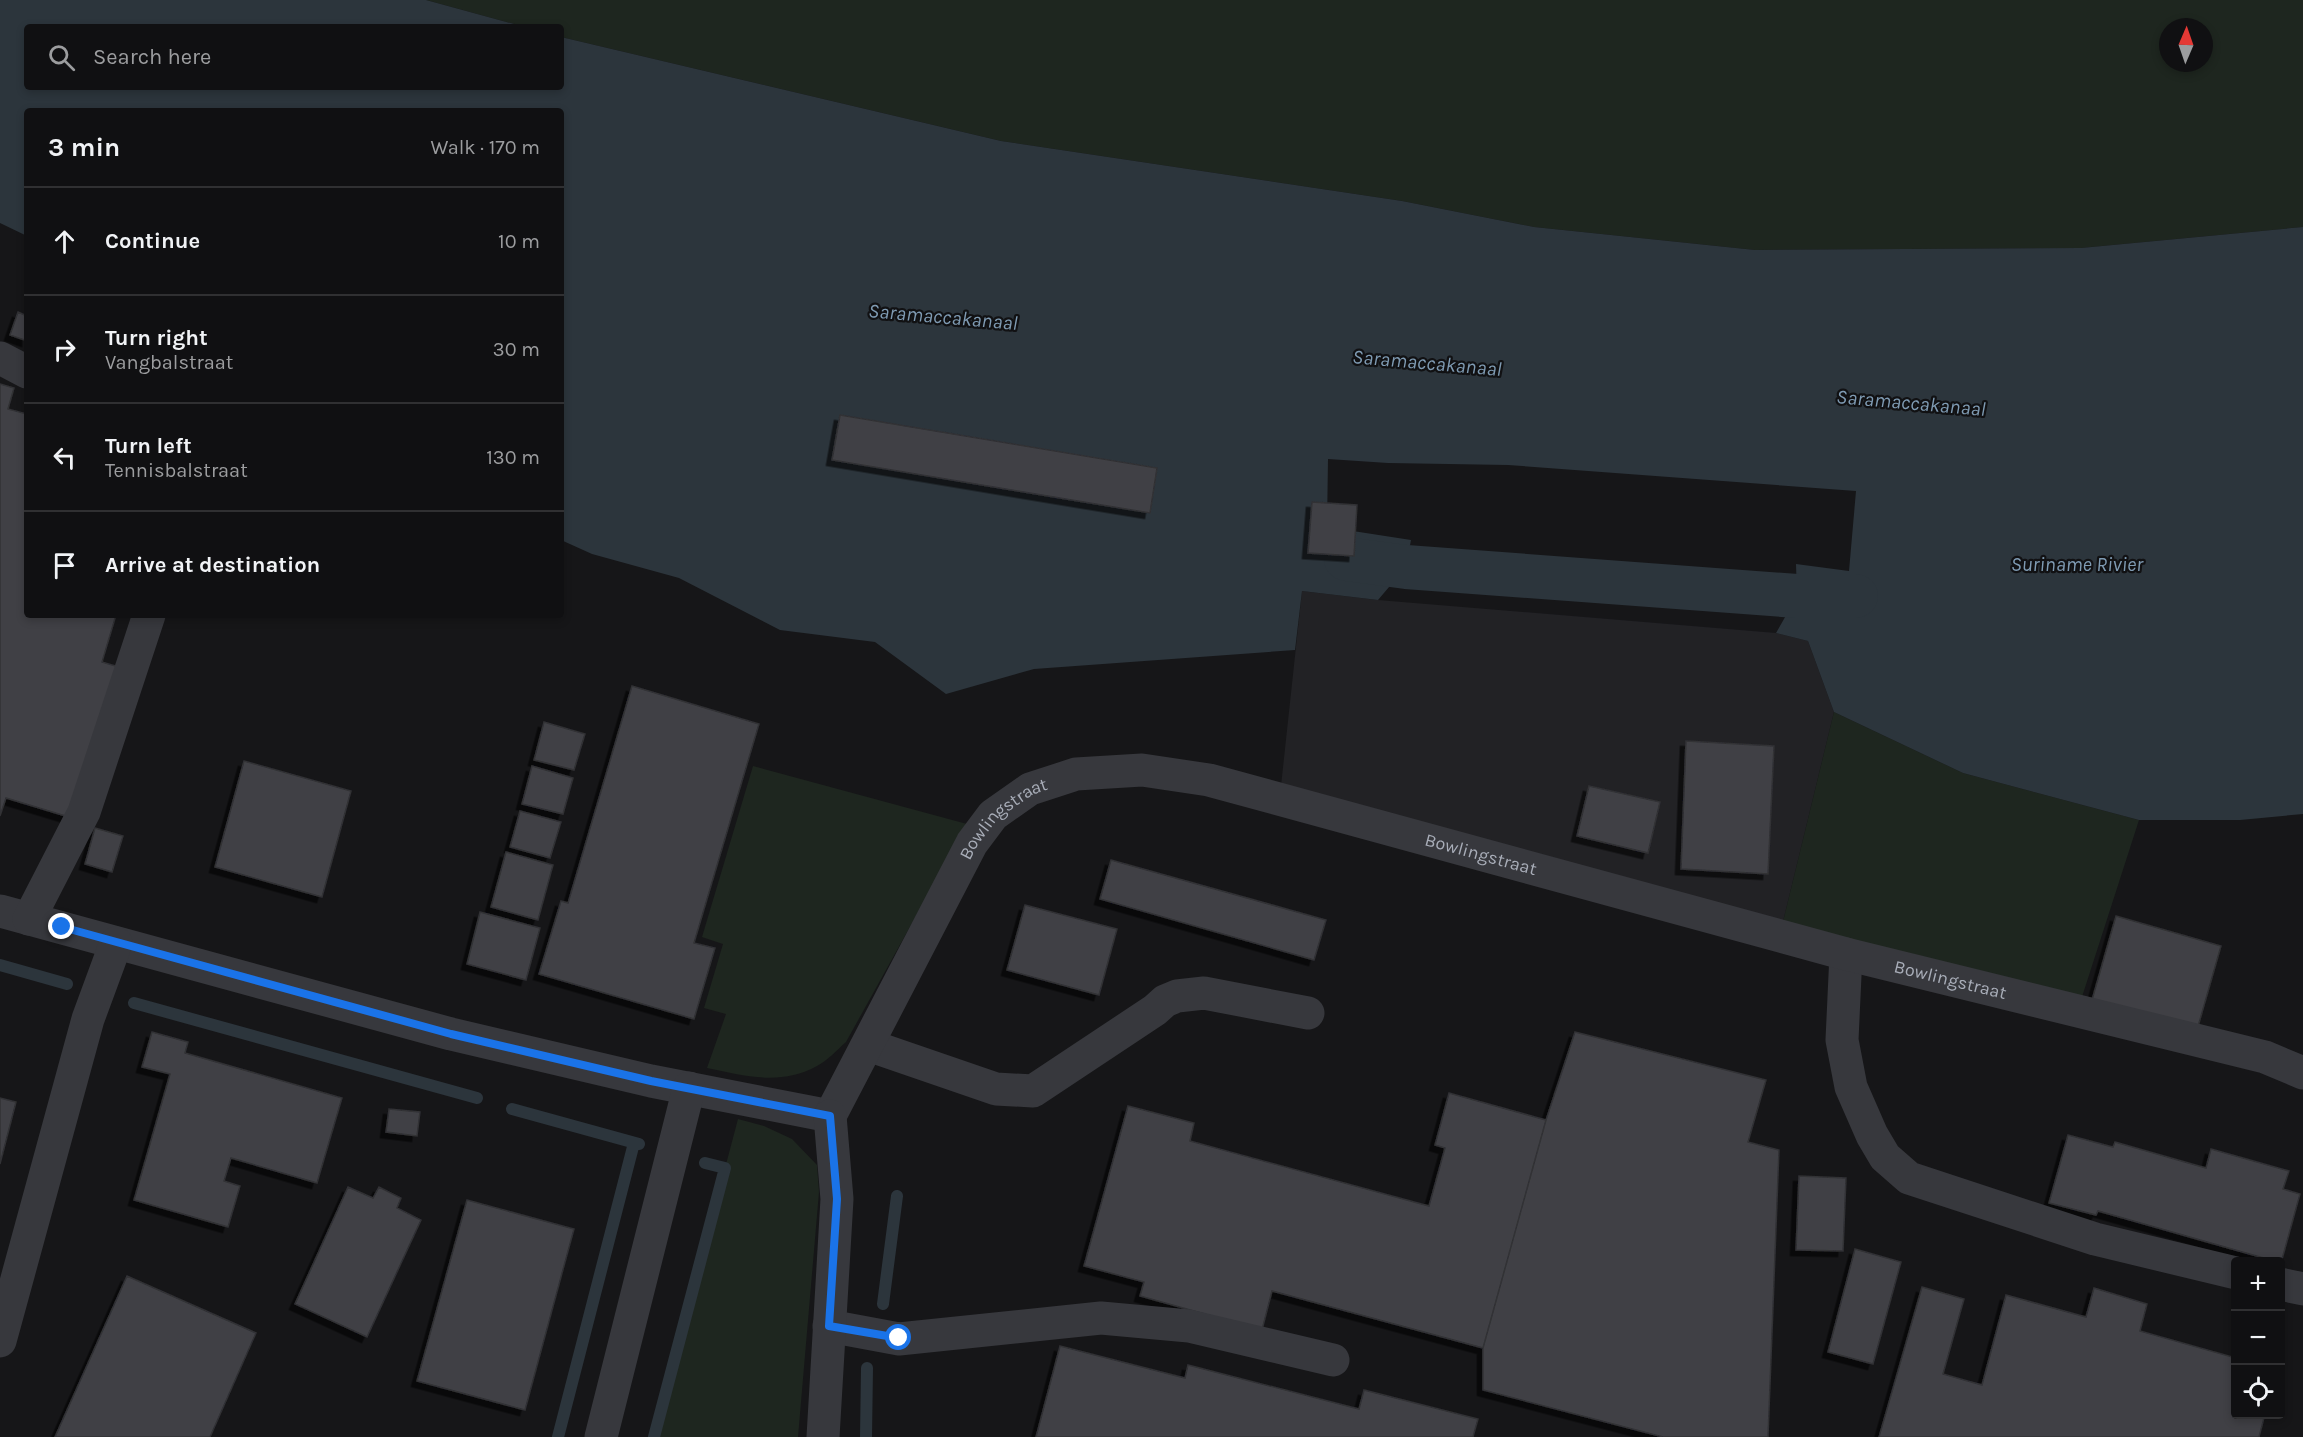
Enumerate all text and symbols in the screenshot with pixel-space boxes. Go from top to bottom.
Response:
north arrow [2159,18,2213,72]
search box [24,24,564,90]
icon: search [45,41,78,74]
text: Search here [93,44,211,70]
text: 3 min [48,132,120,163]
text: Walk · 170 m [430,136,540,159]
icon: ahead [48,225,81,258]
text: Continue [105,228,200,254]
text: 10 m [498,230,540,253]
water label: Saramaccakanaal [867,299,1019,335]
text: Turn right [105,325,208,351]
icon: right [48,333,81,366]
text: 30 m [493,338,540,361]
water label: Saramaccakanaal [1351,345,1503,381]
text: Vangbalstraat [105,351,233,374]
water label: Saramaccakanaal [1835,385,1987,421]
text: Turn left [105,433,192,459]
icon: left [48,441,81,474]
text: 130 m [486,446,540,469]
text: Tennisbalstraat [105,459,248,482]
icon: arrive [48,549,81,582]
text: Arrive at destination [105,552,320,578]
water label: Suriname Rivier [2011,553,2144,576]
street label: Bowlingstraat [954,773,1050,863]
street label: Bowlingstraat [1423,829,1539,880]
route end [48,913,74,939]
street label: Bowlingstraat [1892,955,2009,1004]
map controls [2231,1257,2285,1419]
button: + [2231,1257,2285,1311]
button: − [2231,1311,2285,1365]
route start [885,1324,911,1350]
button: locate [2231,1365,2285,1419]

